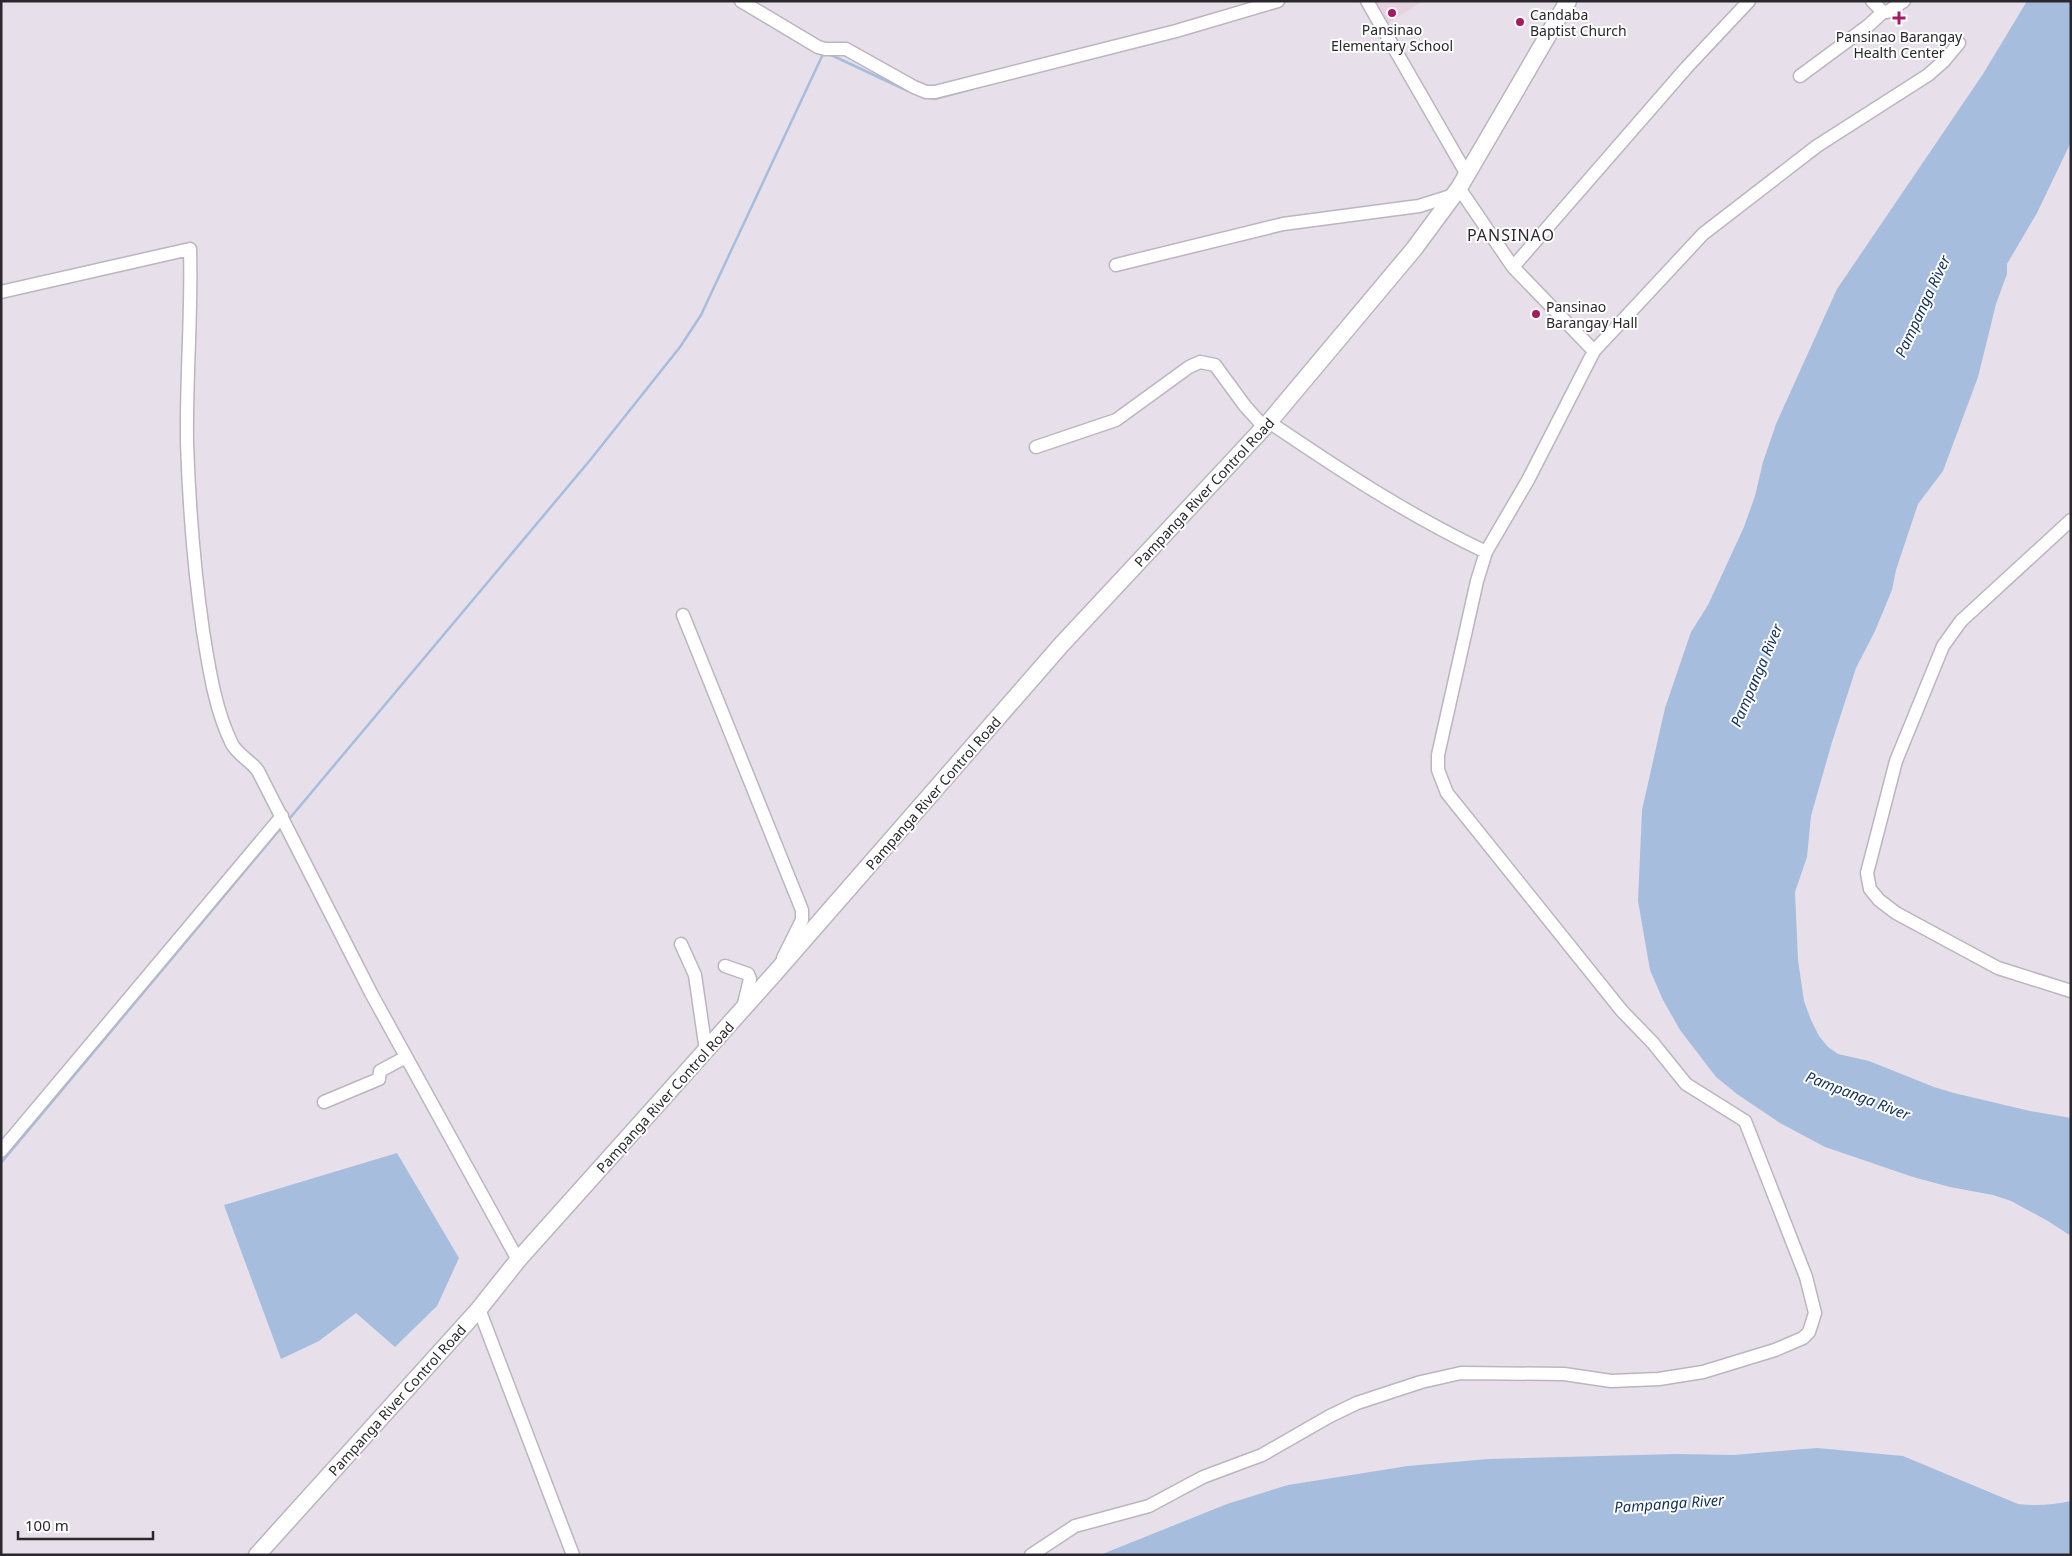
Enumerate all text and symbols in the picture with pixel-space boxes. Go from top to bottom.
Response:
place label: Candaba Baptist Church [1530,5,1627,40]
marker: Pansinao Elementary School [1386,7,1398,19]
marker: Pansinao Barangay Health Center [1892,11,1906,25]
marker: Candaba Baptist Church [1514,16,1526,28]
place label: Pansinao Elementary School [1331,20,1453,55]
place label: Pansinao Barangay Health Center [1836,27,1963,62]
district label: PANSINAO [1467,224,1555,246]
water label: Pampanga River [1890,251,1955,360]
place label: Pansinao Barangay Hall [1546,297,1638,332]
marker: Pansinao Barangay Hall [1530,308,1542,320]
street label: Pampanga River Control Road [1130,413,1278,571]
water label: Pampanga River [1725,619,1787,730]
street label: Pampanga River Control Road [861,712,1005,874]
street label: Pampanga River Control Road [592,1017,738,1177]
water label: Pampanga River [1803,1066,1914,1124]
street label: Pampanga River Control Road [324,1320,470,1480]
water label: Pampanga River [1613,1489,1726,1517]
scale bar [18,1508,152,1540]
text: 100 m [25,1515,69,1535]

